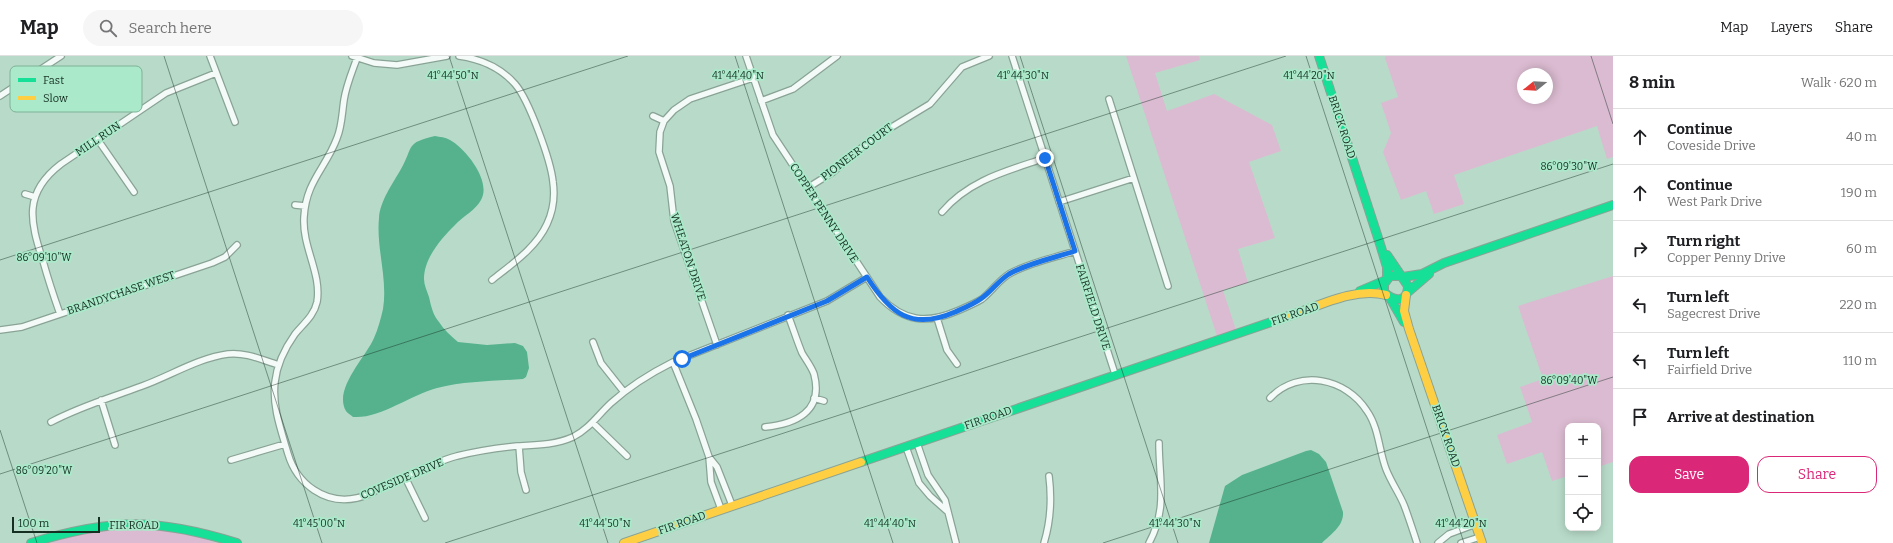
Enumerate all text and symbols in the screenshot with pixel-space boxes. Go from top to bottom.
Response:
search box [83,10,363,46]
text: Map [20,16,59,39]
icon: search [97,17,119,39]
text: Search here [129,19,212,37]
text: Map [1720,19,1748,36]
text: Layers [1770,19,1813,36]
text: Share [1835,19,1873,36]
legend [10,66,142,112]
north arrow [1517,68,1553,104]
text: 41°44'50"N [427,70,479,82]
text: 41°44'40"N [712,70,764,82]
text: 41°44'30"N [997,70,1049,82]
text: 41°44'20"N [1283,70,1335,82]
text: 8 min [1629,72,1675,93]
text: Fast [43,74,64,87]
text: Walk · 620 m [1801,75,1877,90]
text: Slow [43,92,68,105]
street label: BRICK ROAD [1326,94,1358,160]
street label: MILL RUN [73,119,123,159]
street label: PIONEER COURT [818,120,896,183]
text: Continue [1667,120,1733,138]
icon: ahead [1629,126,1651,148]
text: 40 m [1846,129,1877,144]
text: Coveside Drive [1667,138,1756,153]
route end [1036,149,1054,167]
street label: COPPER PENNY DRIVE [787,161,861,265]
text: 86°09'30"W [1541,161,1598,173]
text: Continue [1667,176,1733,194]
icon: ahead [1629,182,1651,204]
text: 190 m [1841,185,1877,200]
text: West Park Drive [1667,194,1762,209]
street label: WHEATON DRIVE [668,211,708,303]
text: Turn right [1667,232,1740,250]
icon: right [1629,238,1651,260]
text: 60 m [1846,241,1877,256]
text: Copper Penny Drive [1667,250,1786,265]
text: 86°09'10"W [16,252,72,264]
street label: FAIRFIELD DRIVE [1073,262,1113,352]
street label: BRANDYCHASE WEST [65,268,177,318]
text: Turn left [1667,288,1729,306]
icon: left [1629,294,1651,316]
text: 220 m [1840,297,1877,312]
street label: FIR ROAD [1269,300,1321,328]
text: Sagecrest Drive [1667,306,1760,321]
text: Turn left [1667,344,1729,362]
route start [673,350,691,368]
icon: left [1629,350,1651,372]
text: 110 m [1843,353,1877,368]
text: Fairfield Drive [1667,362,1752,377]
text: 86°09'40"W [1541,375,1598,387]
street label: BRICK ROAD [1429,403,1463,469]
street label: FIR ROAD [962,404,1014,432]
icon: arrive [1629,406,1651,428]
text: Arrive at destination [1667,408,1814,426]
map controls [1565,423,1601,531]
button: + [1565,423,1601,459]
street label: COVESIDE DRIVE [359,456,446,502]
button: Save [1629,456,1749,493]
button: Share [1757,456,1877,493]
button: − [1565,459,1601,495]
text: 86°09'20"W [16,465,73,477]
button: locate [1565,495,1601,531]
street label: FIR ROAD [656,509,708,537]
scale bar [12,515,100,534]
text: 100 m [18,517,49,530]
text: 41°45'00"N [293,518,345,530]
text: 41°44'50"N [579,518,631,530]
text: 41°44'40"N [864,518,916,530]
text: 41°44'30"N [1149,518,1201,530]
text: 41°44'20"N [1435,518,1487,530]
street label: FIR ROAD [109,519,159,532]

